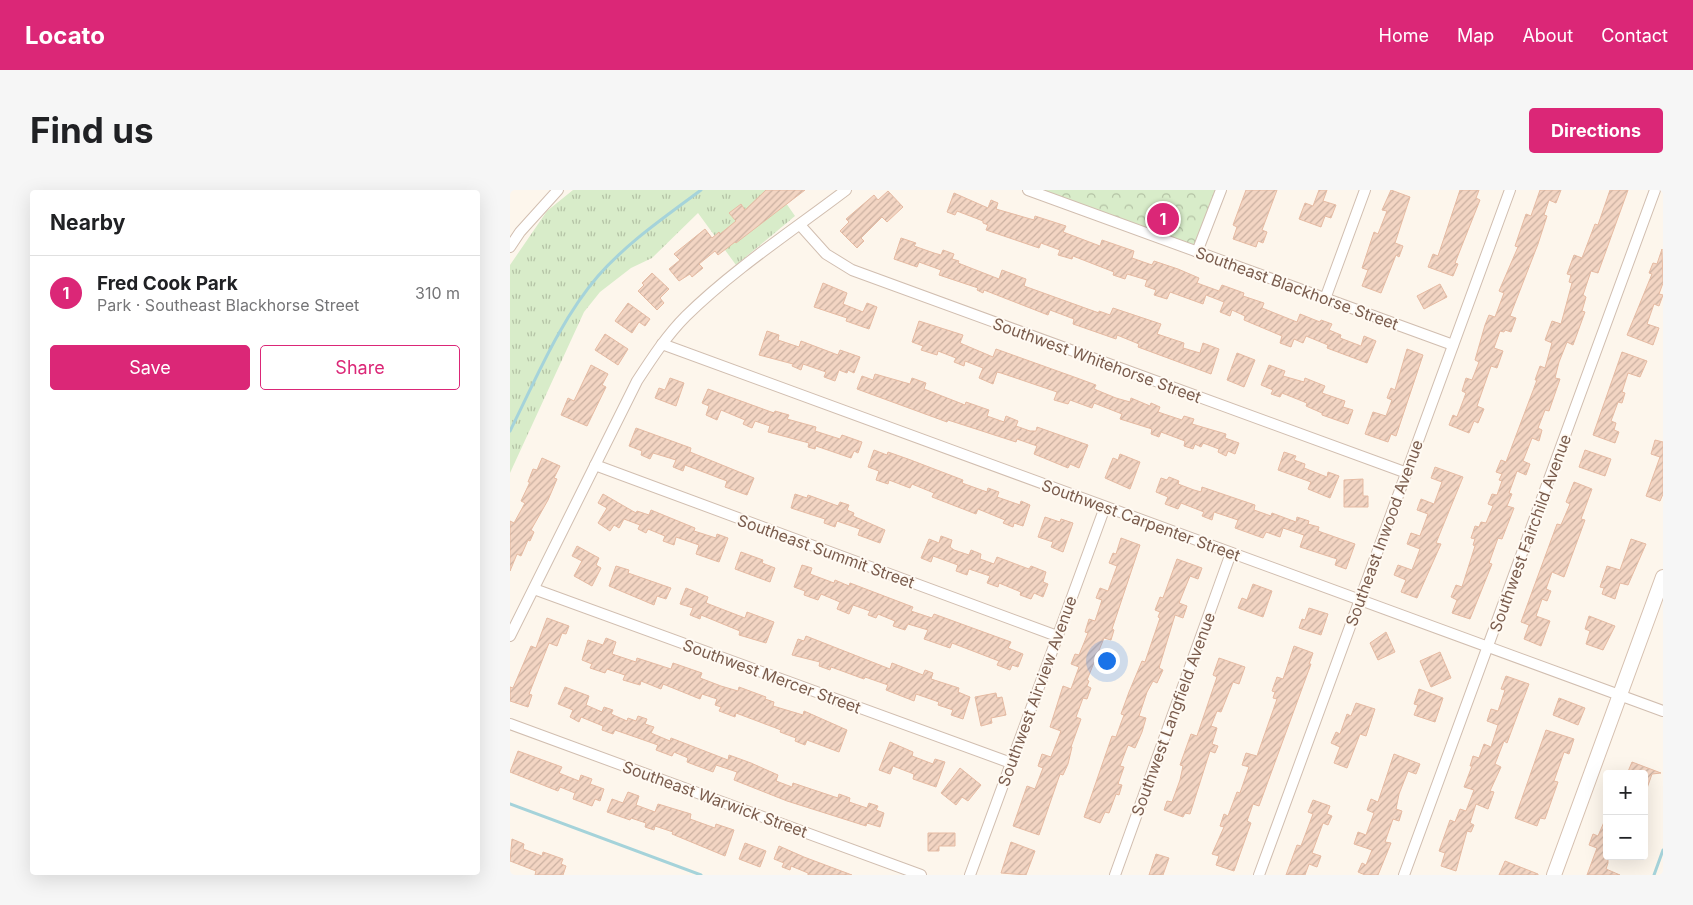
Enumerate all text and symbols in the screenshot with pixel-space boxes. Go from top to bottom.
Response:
text: Locato [25,21,105,50]
text: Home [1379,25,1429,46]
text: Map [1457,25,1494,46]
text: About [1522,25,1573,46]
text: Contact [1601,25,1668,46]
button: Directions [1529,108,1663,153]
text: Find us [30,109,154,151]
pin: 1 [1147,200,1179,238]
text: Nearby [50,210,125,235]
street label: Southeast Blackhorse Street [1193,242,1401,334]
text: Fred Cook Park [97,272,238,295]
text: 1 [63,283,69,303]
text: 310 m [415,283,460,303]
text: Park · Southeast Blackhorse Street [97,295,359,315]
street label: Southwest Whitehorse Street [990,313,1204,407]
button: Save [50,345,250,390]
button: Share [260,345,460,390]
street label: Southwest Fairchild Avenue [1485,431,1575,635]
street label: Southeast Inwood Avenue [1341,437,1427,629]
street label: Southwest Carpenter Street [1039,475,1243,565]
street label: Southeast Summit Street [735,510,917,592]
street label: Southwest Airview Avenue [993,593,1081,789]
street label: Southwest Langfield Avenue [1127,610,1219,818]
street label: Southwest Mercer Street [680,634,864,718]
your location [1094,648,1120,674]
street label: Southeast Warwick Street [620,756,810,842]
map controls [1603,770,1648,860]
button: + [1603,770,1648,815]
button: − [1603,815,1648,860]

